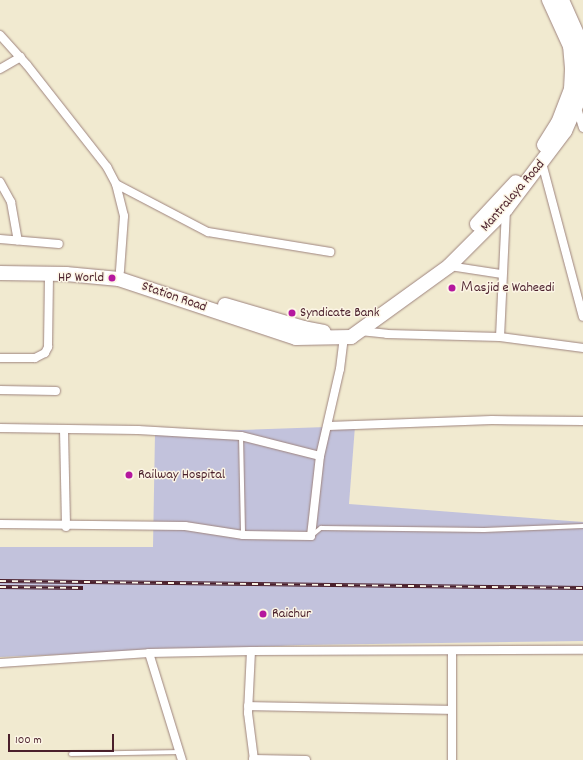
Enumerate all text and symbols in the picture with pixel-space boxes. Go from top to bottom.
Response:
street label: Mantralaya Road [477,157,549,235]
place label: HP World [58,270,104,286]
marker: HP World [107,273,117,283]
street label: Station Road [139,278,209,316]
place label: Ｍasjid e Waheedi [460,280,554,296]
marker: Ｍasjid e Waheedi [447,283,457,293]
place label: Syndicate Bank [300,305,380,321]
marker: Syndicate Bank [287,308,297,318]
place label: Railway Hospital [138,467,225,483]
marker: Railway Hospital [123,469,135,481]
place label: Raichur [272,606,311,622]
marker: Raichur [257,608,269,620]
scale bar [10,726,116,752]
text: 100 m [15,732,42,749]

